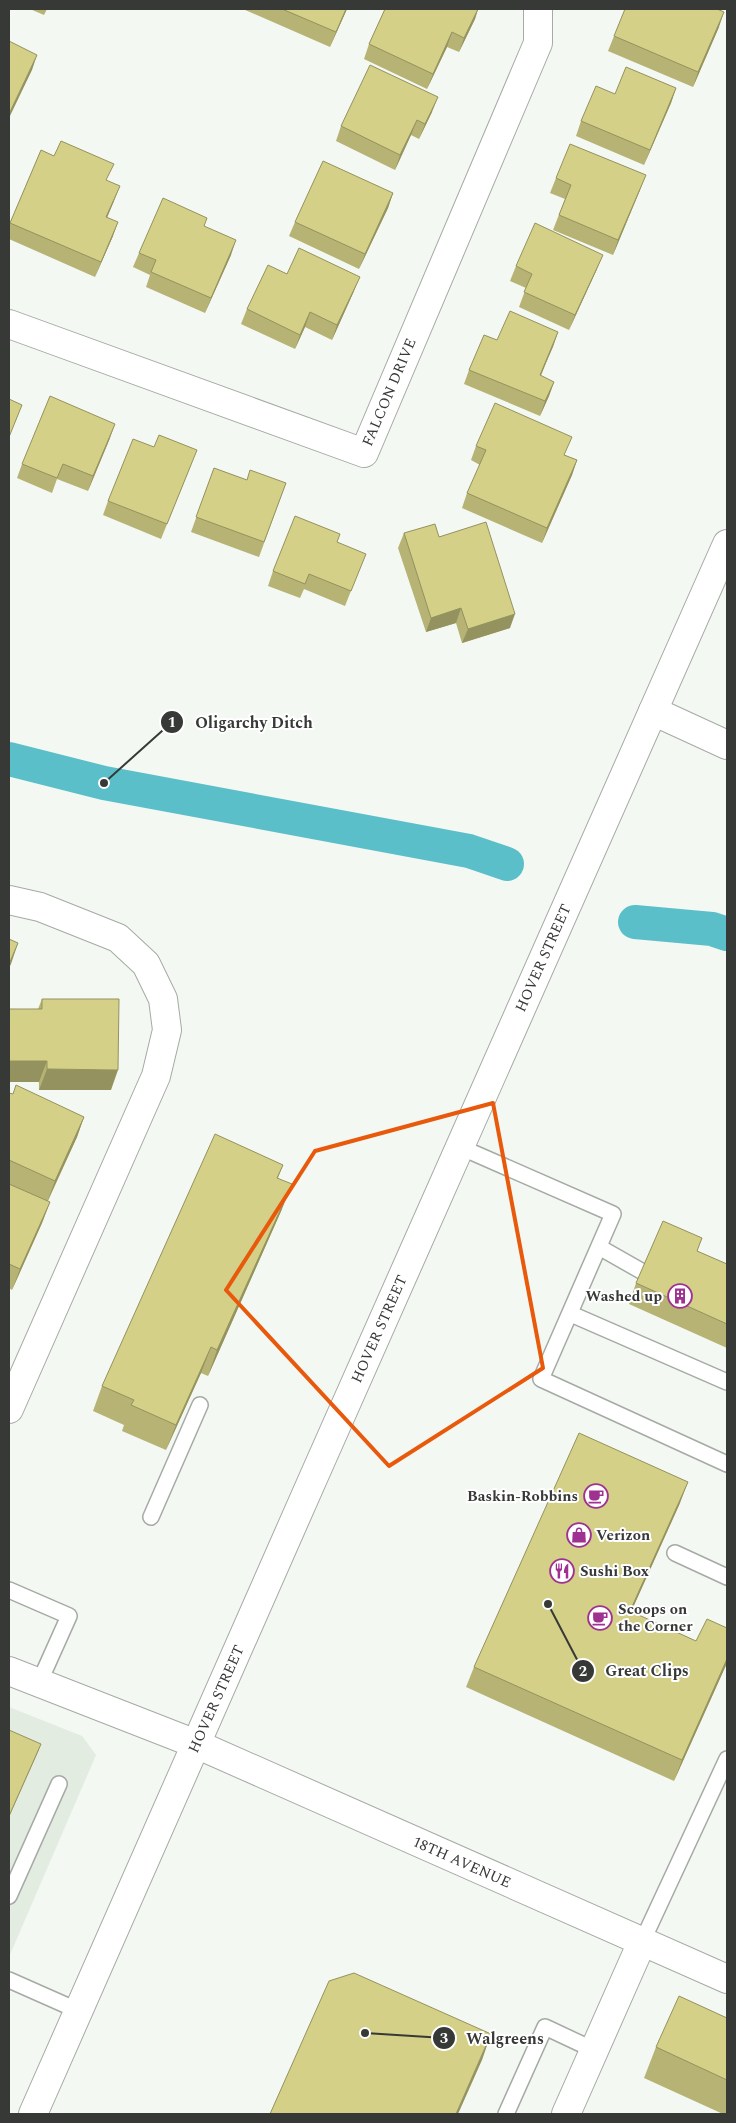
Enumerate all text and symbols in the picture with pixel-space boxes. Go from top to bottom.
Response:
street label: FALCON DRIVE [356,334,423,450]
callout: Oligarchy Ditch [160,707,322,738]
text: 1 [168,711,176,734]
text: Oligarchy Ditch [195,711,313,735]
street label: HOVER STREET [509,901,578,1016]
street label: HOVER STREET [345,1272,414,1387]
building icon: Washed up [667,1283,693,1309]
place label: Washed up [585,1285,662,1308]
cafe icon: Baskin-Robbins [583,1483,609,1509]
place label: Baskin-Robbins [467,1485,578,1508]
shop icon: Verizon [566,1522,592,1548]
place label: Verizon [596,1524,650,1547]
restaurant icon: Sushi Box [549,1558,575,1584]
place label: Sushi Box [580,1560,649,1583]
place label: Scoops on the Corner [618,1598,693,1638]
cafe icon: Scoops on the Corner [587,1605,613,1631]
street label: HOVER STREET [182,1642,251,1757]
callout: Great Clips [570,1655,699,1686]
text: Great Clips [605,1659,689,1683]
text: 2 [579,1660,587,1683]
street label: 18TH AVENUE [409,1830,515,1894]
callout: Walgreens [431,2022,554,2053]
text: 3 [440,2027,448,2050]
text: Walgreens [466,2027,544,2051]

